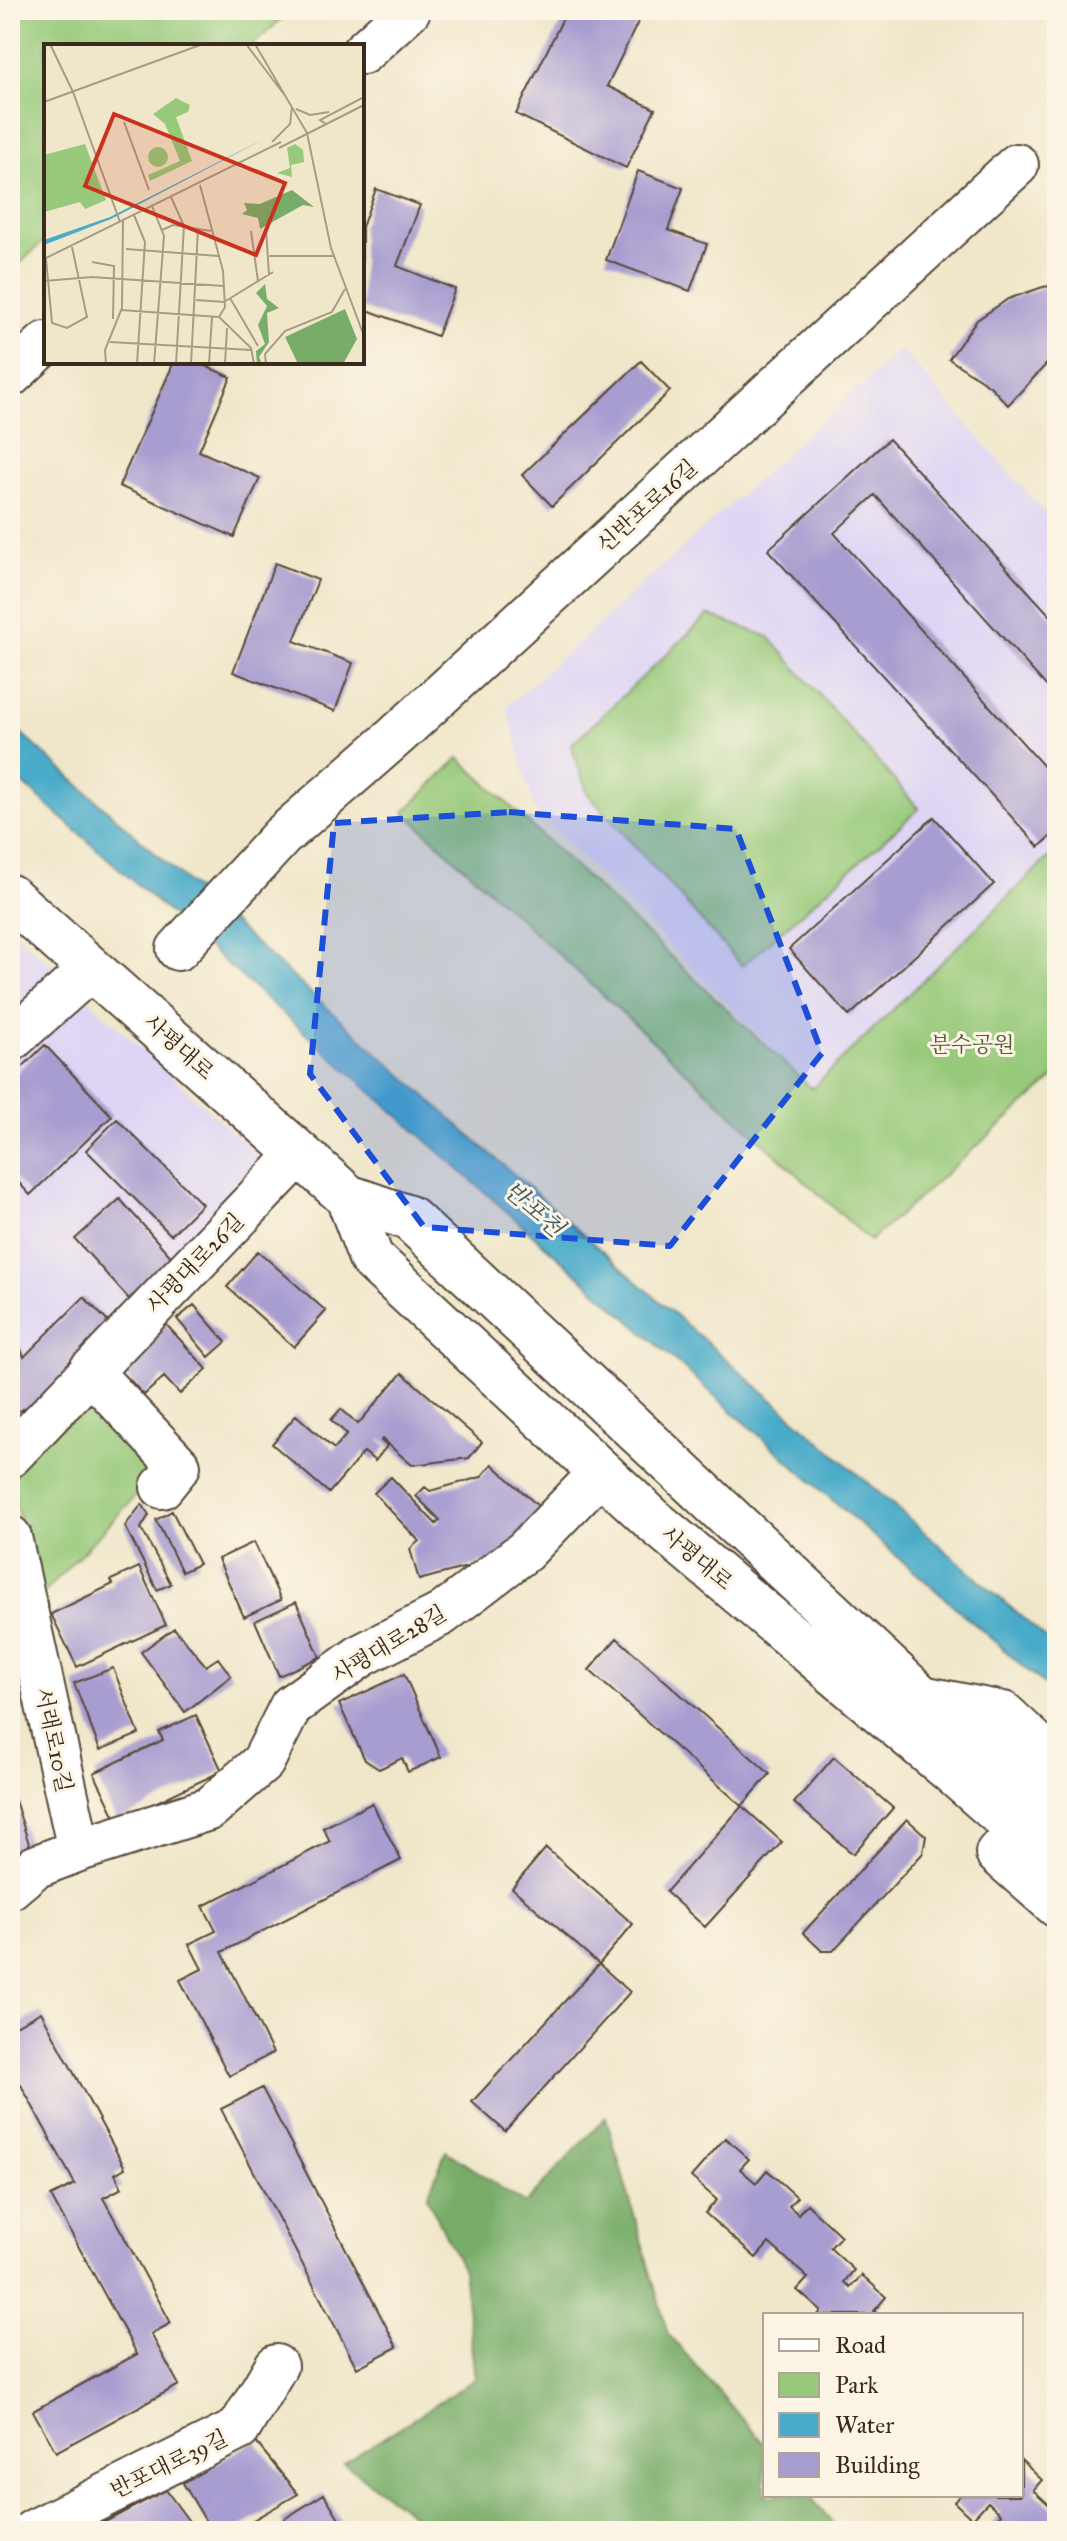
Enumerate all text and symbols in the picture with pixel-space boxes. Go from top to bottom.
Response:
inset map [44,44,364,364]
street label: 신반포로16길 [591,454,703,558]
street label: 사평대로 [138,1009,220,1085]
park label: 분수공원 [929,1031,1015,1058]
water label: 반포천 [498,1175,571,1244]
street label: 사평대로26길 [141,1207,249,1319]
street label: 사평대로 [656,1520,738,1596]
street label: 사평대로28길 [327,1599,451,1689]
street label: 서래로10길 [30,1685,78,1795]
legend [763,2313,1023,2497]
text: Road [835,2330,886,2360]
text: Park [835,2370,879,2400]
text: Water [835,2410,894,2440]
street label: 반포대로39길 [106,2424,232,2504]
text: Building [835,2450,920,2480]

